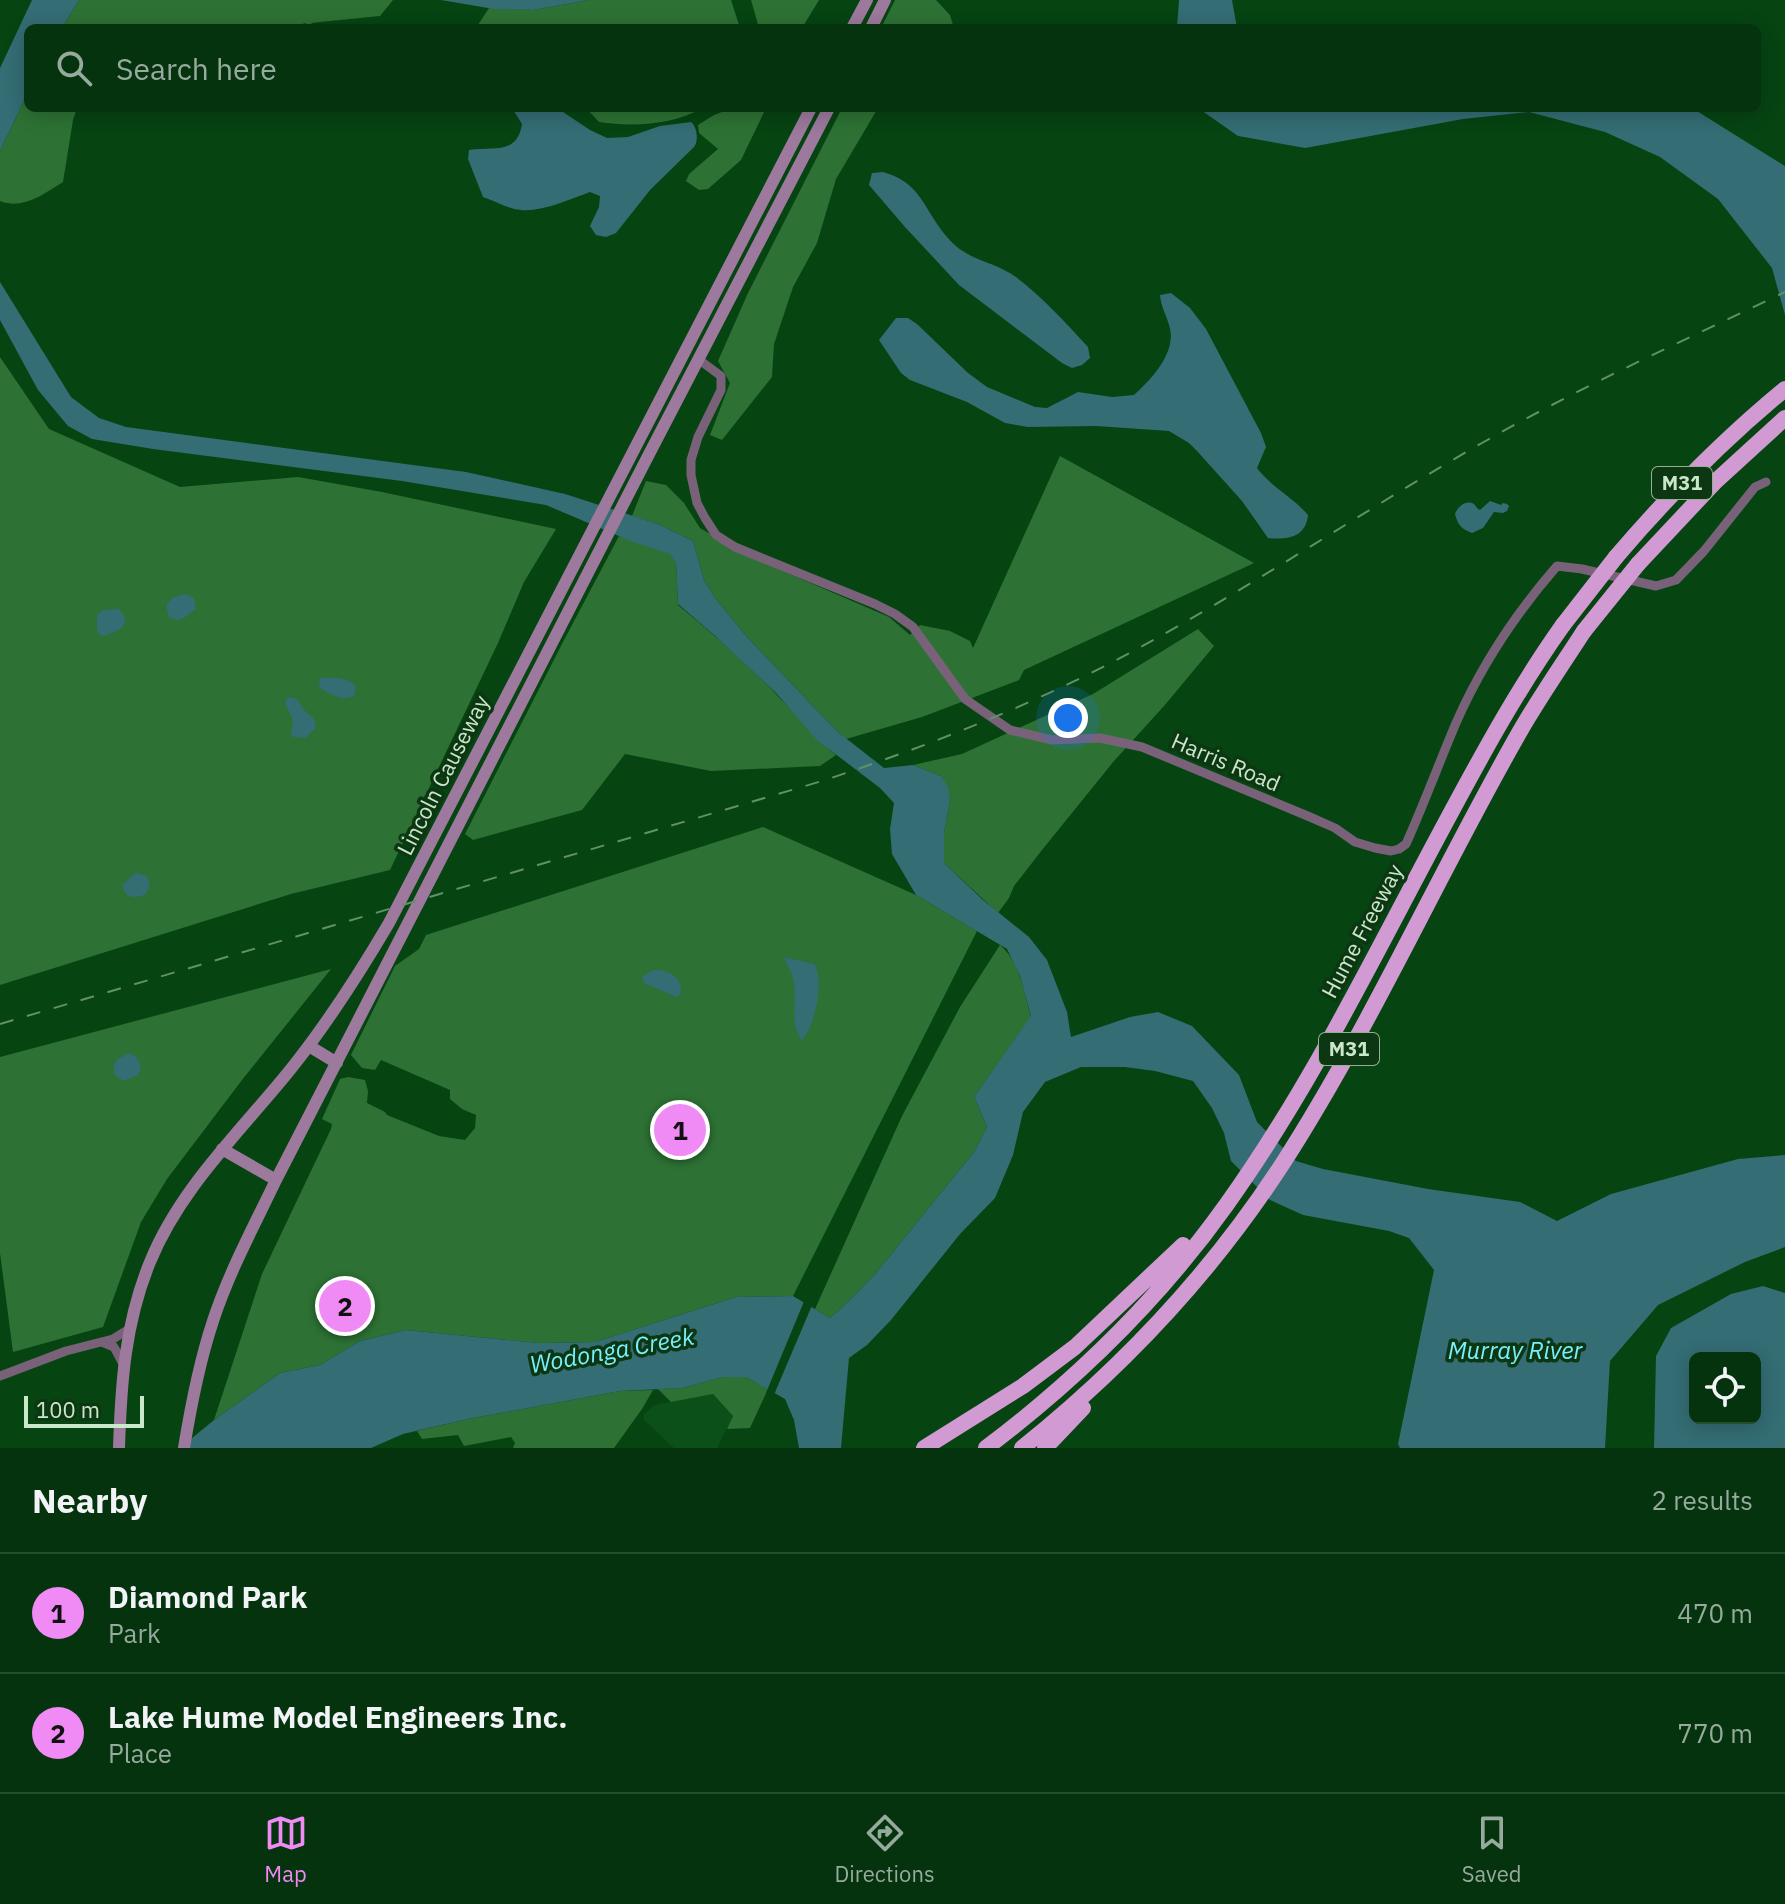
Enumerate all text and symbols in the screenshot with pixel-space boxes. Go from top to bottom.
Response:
search box [24,24,1761,112]
icon: search [52,46,96,90]
text: Search here [116,49,277,88]
road number: M31 [1652,467,1712,499]
street label: Lincoln Causeway [390,690,495,860]
your location [1048,698,1088,738]
street label: Harris Road [1167,726,1285,797]
street label: Hume Freeway [1314,859,1409,1003]
road number: M31 [1319,1033,1379,1065]
pin: 1 [654,1100,706,1160]
pin: 2 [319,1276,371,1336]
water label: Wodonga Creek [527,1320,697,1380]
water label: Murray River [1448,1334,1583,1366]
map controls [1689,1352,1761,1424]
button: locate [1689,1352,1761,1424]
scale bar [24,1392,144,1428]
text: 100 m [36,1395,100,1424]
text: Nearby [32,1478,147,1522]
text: 2 results [1651,1483,1753,1517]
text: Diamond Park [108,1577,307,1616]
text: 1 [50,1596,66,1630]
text: 470 m [1677,1596,1753,1630]
text: Park [108,1616,161,1650]
text: Lake Hume Model Engineers Inc. [108,1697,567,1736]
text: 2 [50,1716,66,1750]
text: 770 m [1677,1716,1753,1750]
text: Place [108,1736,172,1770]
tab: Map [264,1811,308,1888]
tab: Directions [835,1811,935,1888]
tab: Saved [1462,1811,1521,1888]

